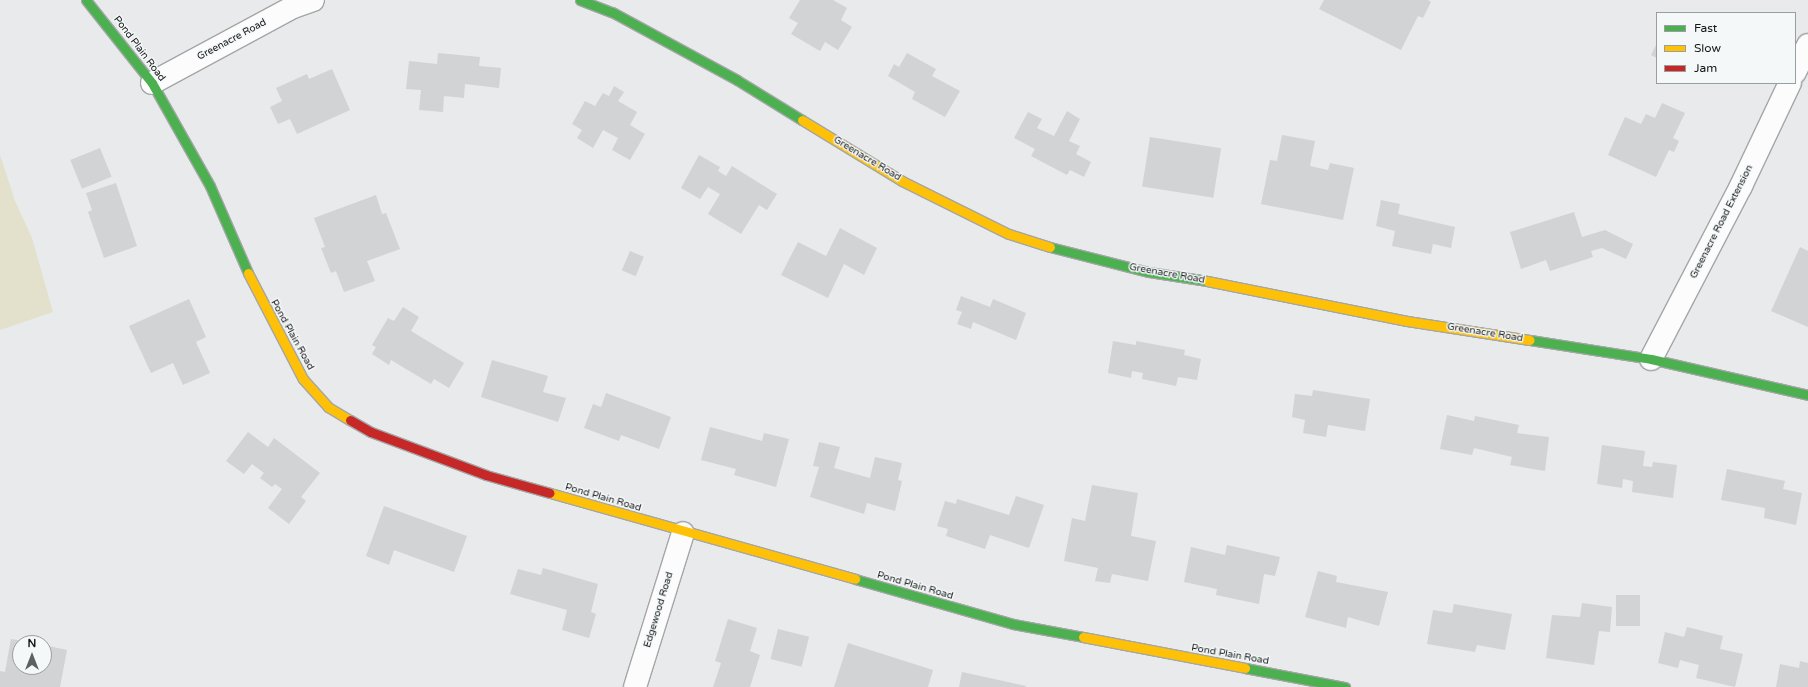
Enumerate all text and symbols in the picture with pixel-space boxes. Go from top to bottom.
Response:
legend [1656,12,1796,84]
street label: Pond Plain Road [111,14,167,84]
street label: Greenacre Road [195,17,269,63]
text: Fast [1694,21,1717,35]
text: Slow [1694,41,1721,55]
text: Jam [1694,61,1717,75]
street label: Greenacre Road [831,134,903,184]
street label: Greenacre Road Extension [1688,163,1756,281]
street label: Greenacre Road [1128,261,1206,287]
street label: Pond Plain Road [268,298,316,372]
street label: Greenacre Road [1446,321,1524,345]
street label: Pond Plain Road [564,481,642,515]
street label: Pond Plain Road [876,569,954,603]
street label: Edgewood Road [642,571,676,649]
north arrow [12,635,52,675]
text: N [28,637,36,650]
street label: Pond Plain Road [1190,642,1270,668]

